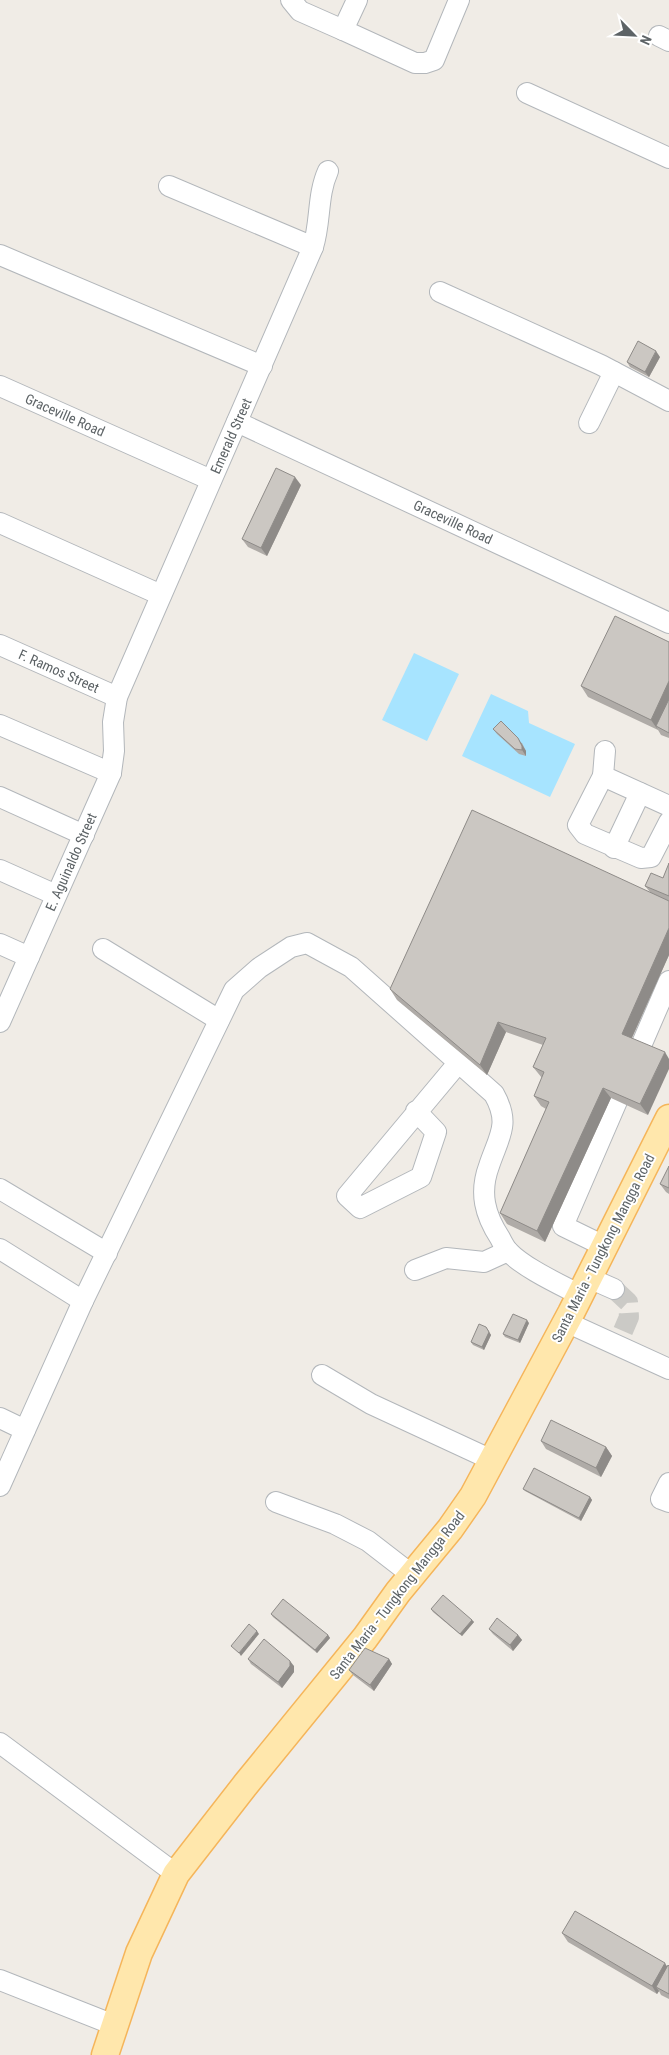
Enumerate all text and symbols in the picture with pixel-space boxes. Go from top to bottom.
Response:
north arrow [609,10,659,60]
text: N [637,33,655,47]
street label: Graceville Road [23,390,107,440]
street label: Emerald Street [207,396,255,476]
street label: Graceville Road [411,497,495,547]
street label: F. Ramos Street [16,646,102,696]
street label: E. Aguinaldo Street [42,811,100,913]
street label: Santa Maria - Tungkong Mangga Road [548,1151,658,1345]
street label: Santa Maria - Tungkong Mangga Road [326,1508,468,1682]

